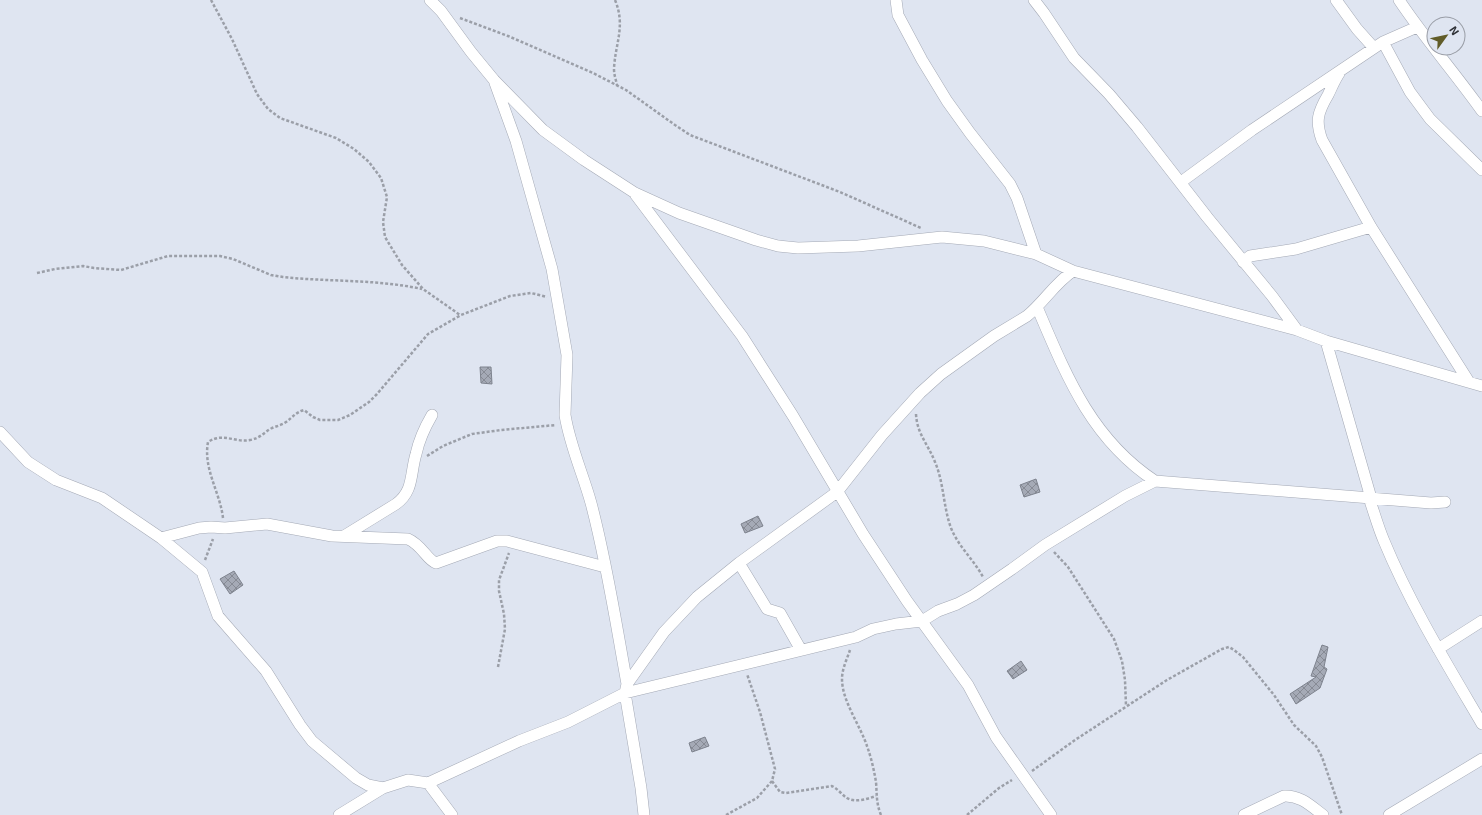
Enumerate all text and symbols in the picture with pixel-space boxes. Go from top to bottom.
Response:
north arrow [1426,16,1466,56]
text: N [1447,23,1462,37]

